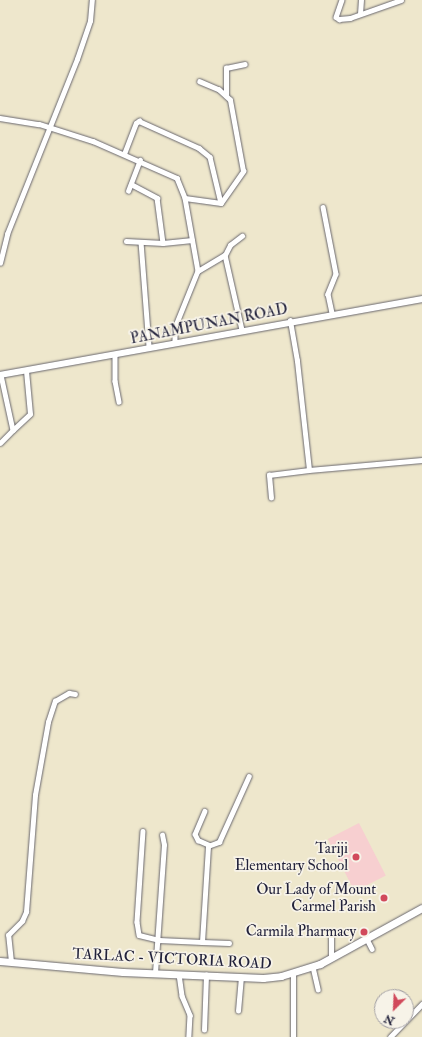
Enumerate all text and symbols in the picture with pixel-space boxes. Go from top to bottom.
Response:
street label: PANAMPUNAN ROAD [129,300,289,348]
place label: Tariji Elementary School [235,839,348,874]
marker: Tariji Elementary School [351,852,361,862]
place label: Our Lady of Mount Carmel Parish [256,880,376,915]
marker: Our Lady of Mount Carmel Parish [379,893,389,903]
place label: Carmila Pharmacy [246,923,356,941]
marker: Carmila Pharmacy [359,927,369,937]
street label: TARLAC - VICTORIA ROAD [72,945,272,973]
north arrow [374,989,414,1029]
text: N [382,1012,396,1027]

